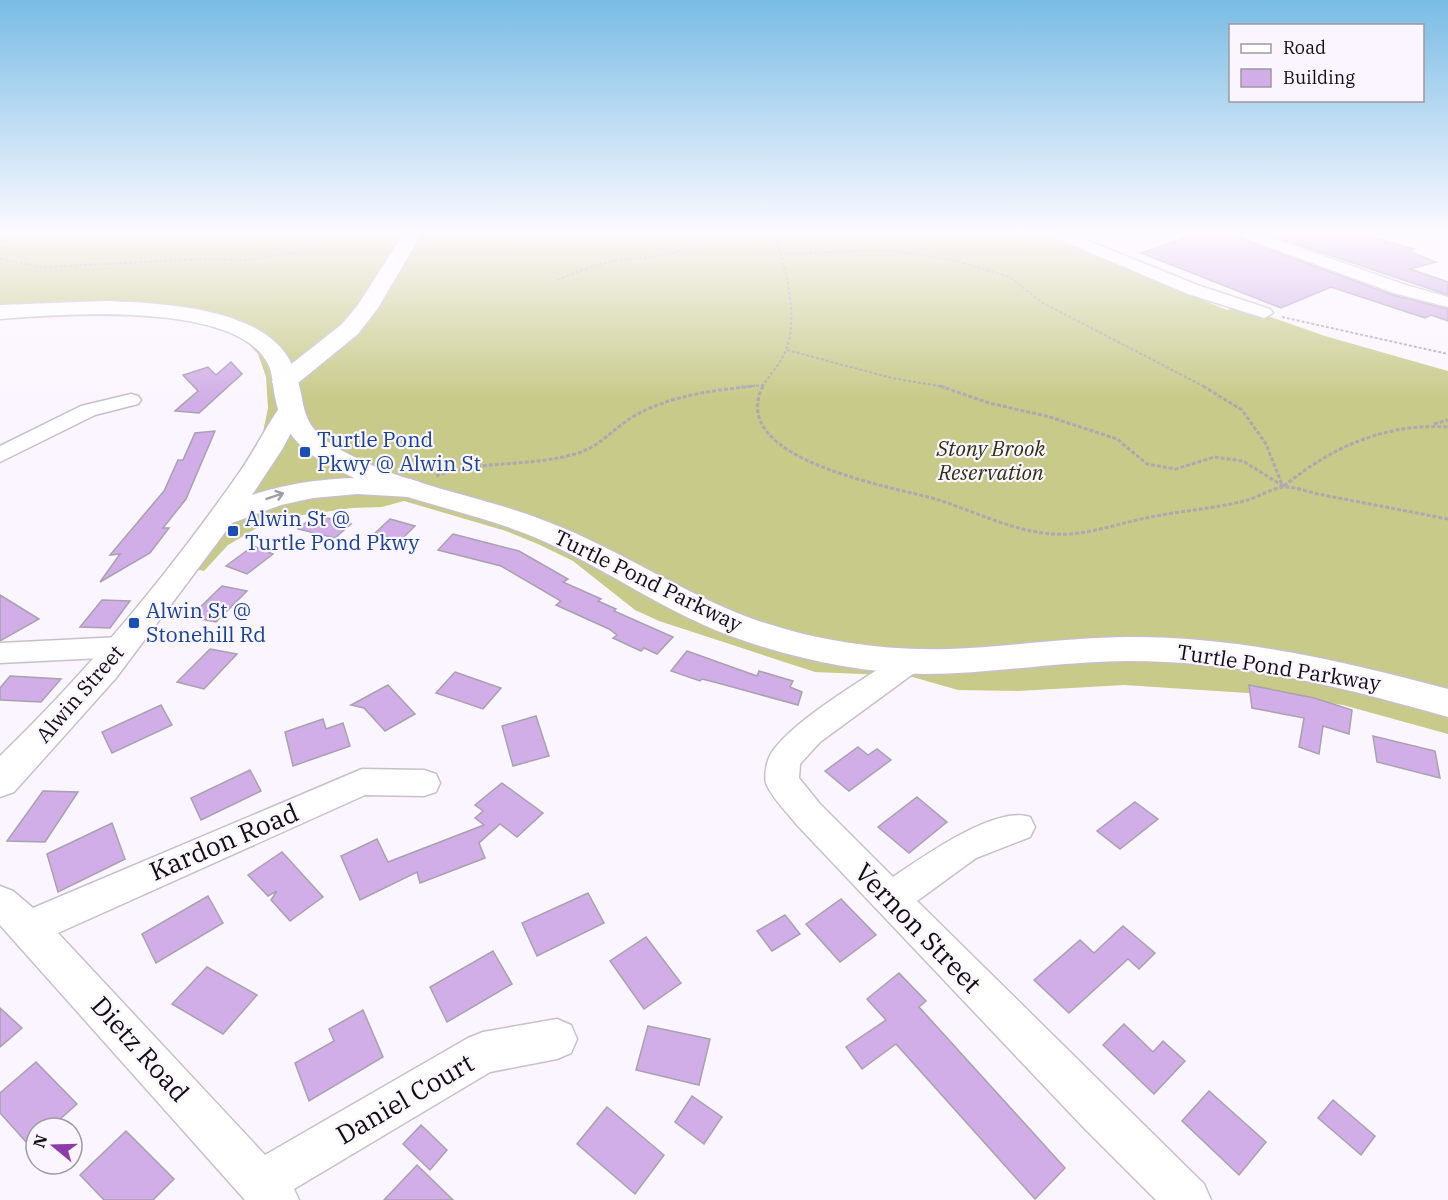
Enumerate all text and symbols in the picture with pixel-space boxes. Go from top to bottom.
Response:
legend [1229,24,1424,102]
text: Road [1283,36,1326,59]
text: Building [1283,66,1355,89]
place label: Turtle Pond Pkwy @ Alwin St [317,425,481,477]
park label: Stony Brook Reservation [936,434,1046,486]
marker: Turtle Pond Pkwy @ Alwin St [298,445,312,459]
one-way arrow [265,490,284,501]
place label: Alwin St @ Turtle Pond Pkwy [245,504,420,556]
street label: Turtle Pond Parkway [550,522,748,638]
marker: Alwin St @ Turtle Pond Pkwy [226,524,240,538]
place label: Alwin St @ Stonehill Rd [146,596,266,648]
marker: Alwin St @ Stonehill Rd [127,616,141,630]
street label: Turtle Pond Parkway [1175,637,1384,697]
street label: Alwin Street [29,639,129,748]
street label: Kardon Road [144,794,303,888]
street label: Vernon Street [848,855,989,1000]
street label: Dietz Road [84,988,197,1108]
street label: Daniel Court [330,1045,479,1151]
north arrow [24,1116,84,1176]
text: N [28,1132,51,1150]

